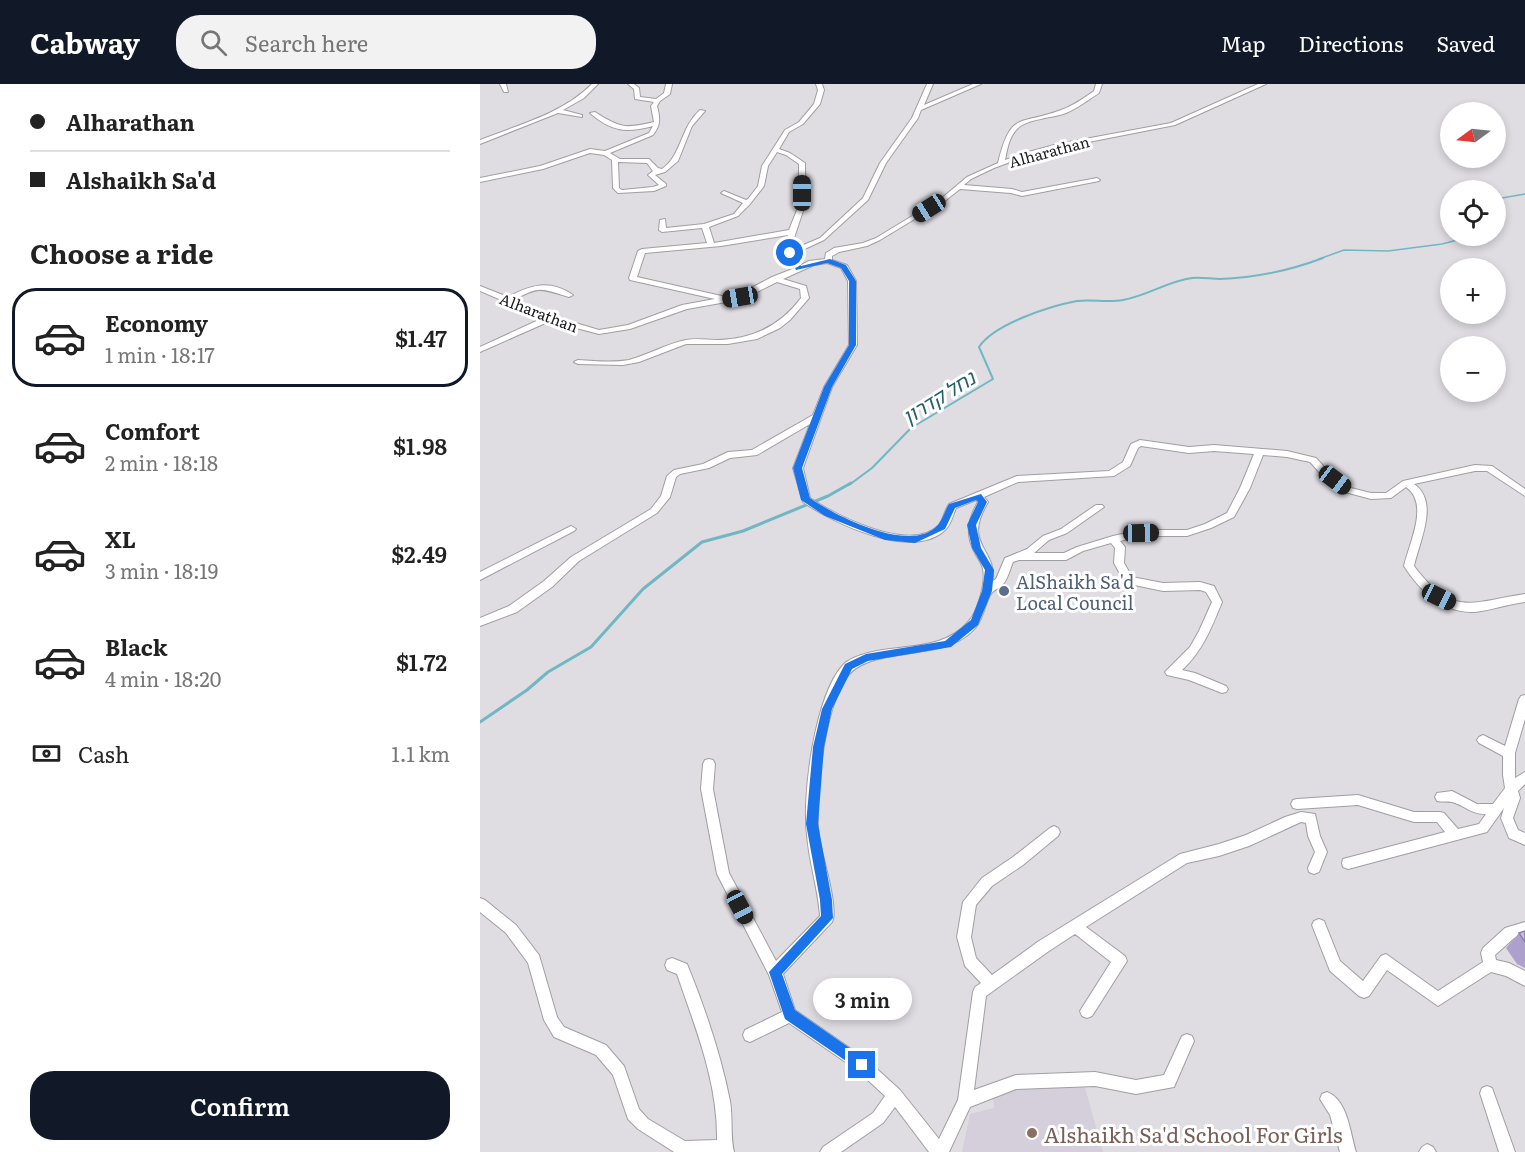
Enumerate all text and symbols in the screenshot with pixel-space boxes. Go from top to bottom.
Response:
search box [176,15,596,69]
text: Cabway [30,21,140,63]
icon: search [197,26,230,59]
text: Search here [245,26,368,59]
text: Map [1221,27,1266,58]
text: Directions [1299,27,1404,58]
text: Saved [1437,27,1495,58]
north arrow [1440,102,1506,168]
map controls [1440,102,1506,402]
text: Alharathan [66,105,195,138]
street label: Alharathan [1006,129,1092,173]
text: Alshaikh Sa'd [66,163,216,196]
car [793,175,811,211]
button: locate [1440,180,1506,246]
car [909,191,949,225]
text: Choose a ride [30,232,213,272]
route start [776,239,803,266]
button: + [1440,258,1506,324]
car [721,285,759,309]
street label: Alharathan [496,286,582,338]
text: Economy [105,306,208,339]
icon: car [33,311,87,365]
text: $1.47 [395,321,447,354]
button: − [1440,336,1506,402]
text: 1 min · 18:17 [105,339,215,369]
water label: נחל קדרון [896,361,981,430]
text: Comfort [105,414,200,447]
icon: car [33,419,87,473]
text: $1.98 [393,429,447,462]
text: 2 min · 18:18 [105,447,218,477]
car [1315,462,1355,498]
text: XL [105,522,136,555]
car [1123,524,1159,542]
icon: car [33,527,87,581]
text: $2.49 [391,537,447,570]
text: 3 min · 18:19 [105,555,218,585]
place label: AlShaikh Sa'd Local Council [1016,568,1134,616]
car [1419,581,1459,613]
marker: AlShaikh Sa'd Local Council [997,584,1011,598]
text: Black [105,630,167,663]
icon: car [33,635,87,689]
text: $1.72 [396,645,447,678]
text: 4 min · 18:20 [105,663,221,693]
icon: cash [30,737,63,770]
text: Cash [78,737,129,770]
text: 1.1 km [392,738,450,768]
car [724,887,756,927]
callout: 3 min [812,978,911,1020]
text: 3 min [835,984,890,1014]
route end [848,1051,875,1078]
button: Confirm [30,1071,450,1140]
place label: Alshaikh Sa'd School For Girls [1044,1118,1343,1149]
marker: Alshaikh Sa'd School For Girls [1025,1126,1039,1140]

